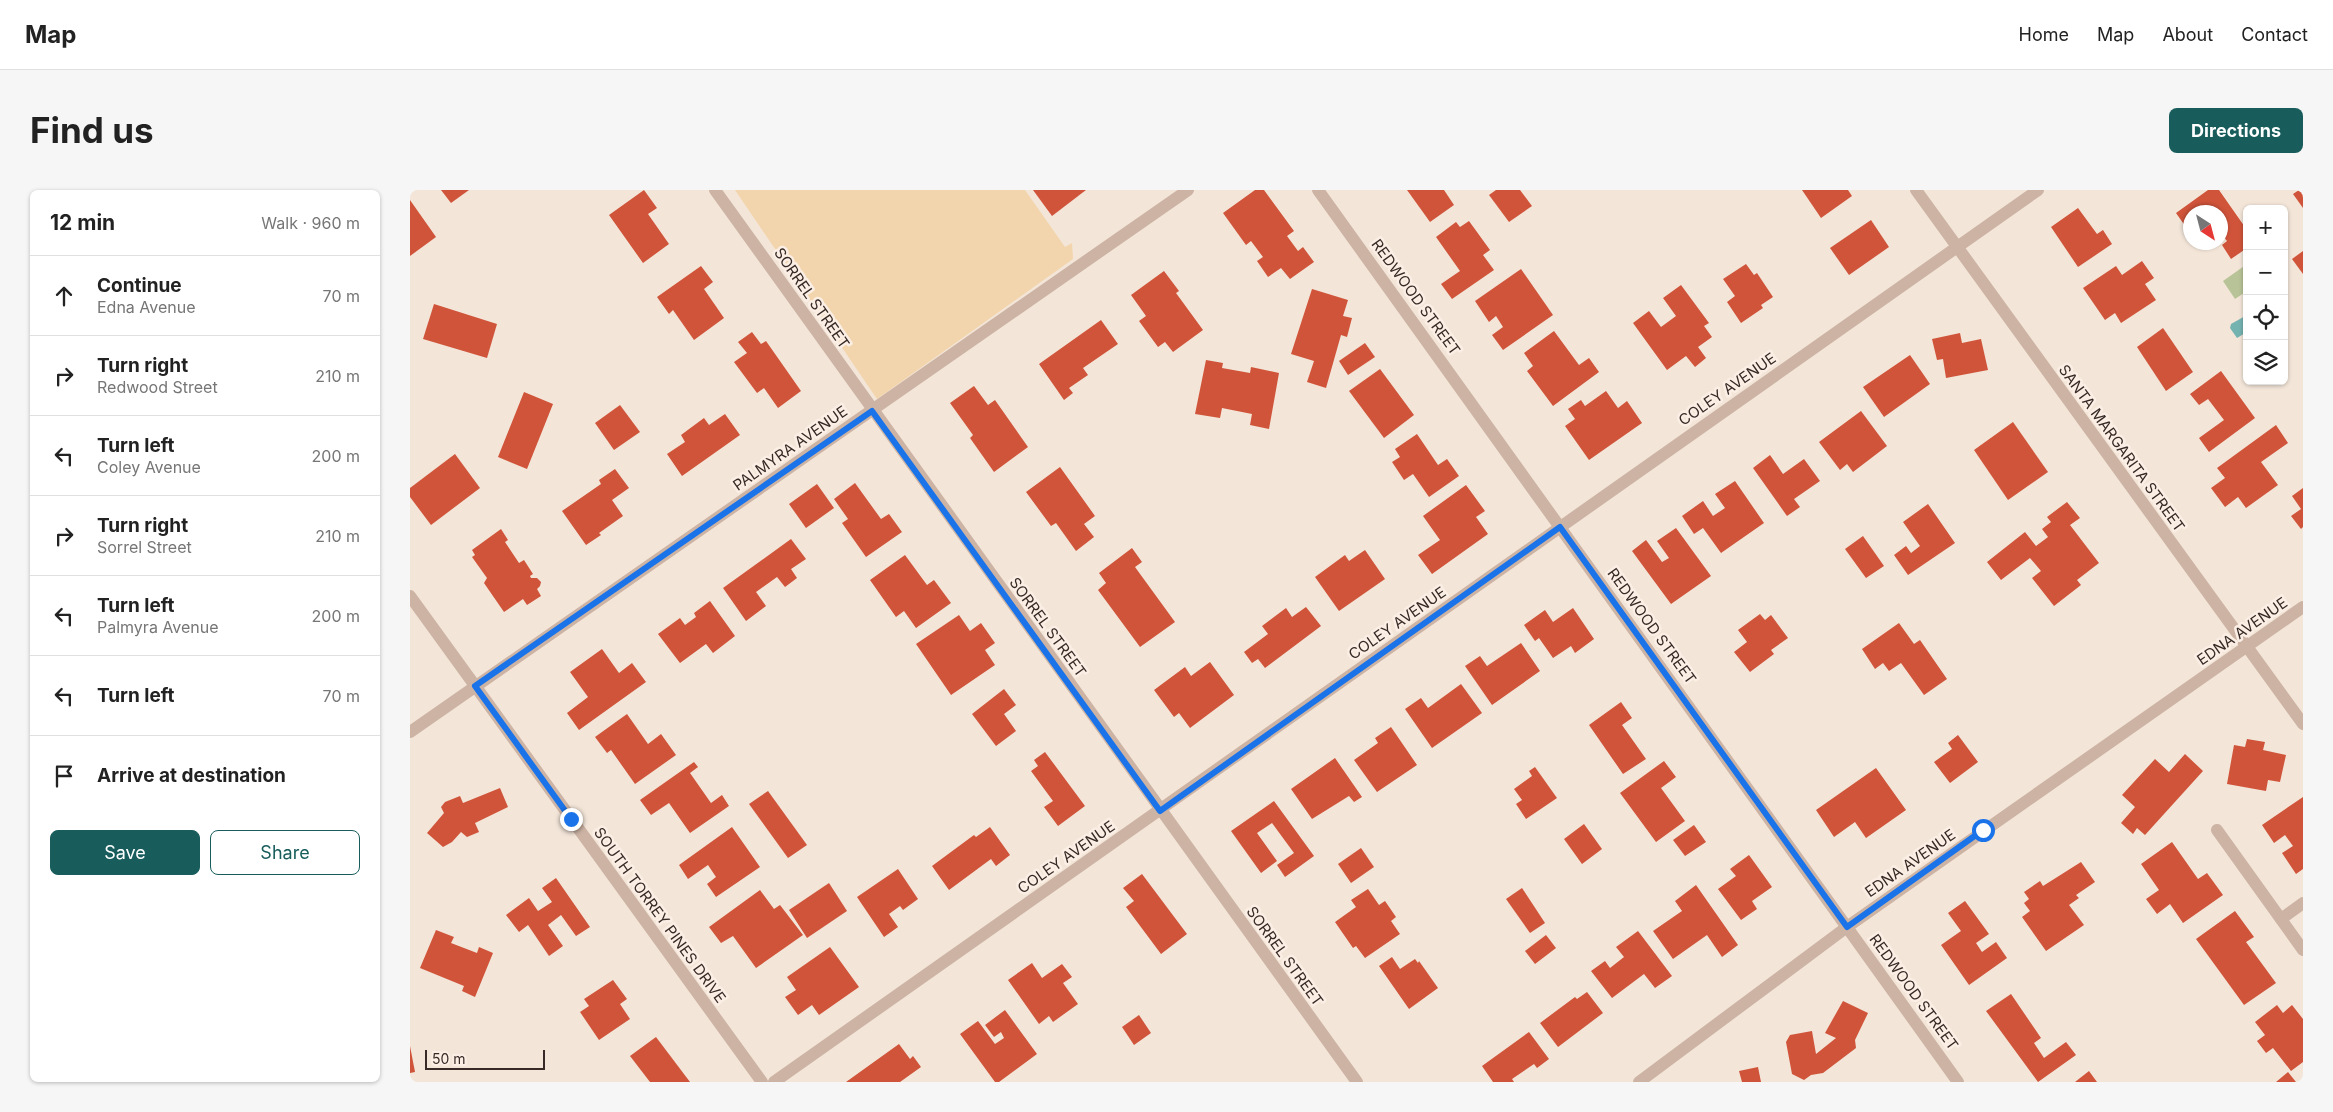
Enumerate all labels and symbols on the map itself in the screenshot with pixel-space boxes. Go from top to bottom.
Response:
north arrow [2183,205,2228,250]
street label: REDWOOD STREET [1367,235,1465,359]
street label: SORREL STREET [770,244,854,352]
street label: COLEY AVENUE [1675,348,1779,430]
street label: SANTA MARGARITA STREET [2055,361,2189,535]
street label: PALMYRA AVENUE [729,401,851,495]
street label: REDWOOD STREET [1603,564,1701,688]
street label: SORREL STREET [1005,573,1091,681]
street label: COLEY AVENUE [1345,582,1449,664]
street label: EDNA AVENUE [2193,593,2291,669]
route end [560,808,583,831]
street label: COLEY AVENUE [1014,816,1118,898]
route start [1972,819,1995,842]
street label: SOUTH TORREY PINES DRIVE [590,824,730,1006]
street label: EDNA AVENUE [1861,825,1959,901]
street label: SORREL STREET [1242,902,1328,1010]
street label: REDWOOD STREET [1865,930,1963,1054]
scale bar [425,1047,545,1070]

